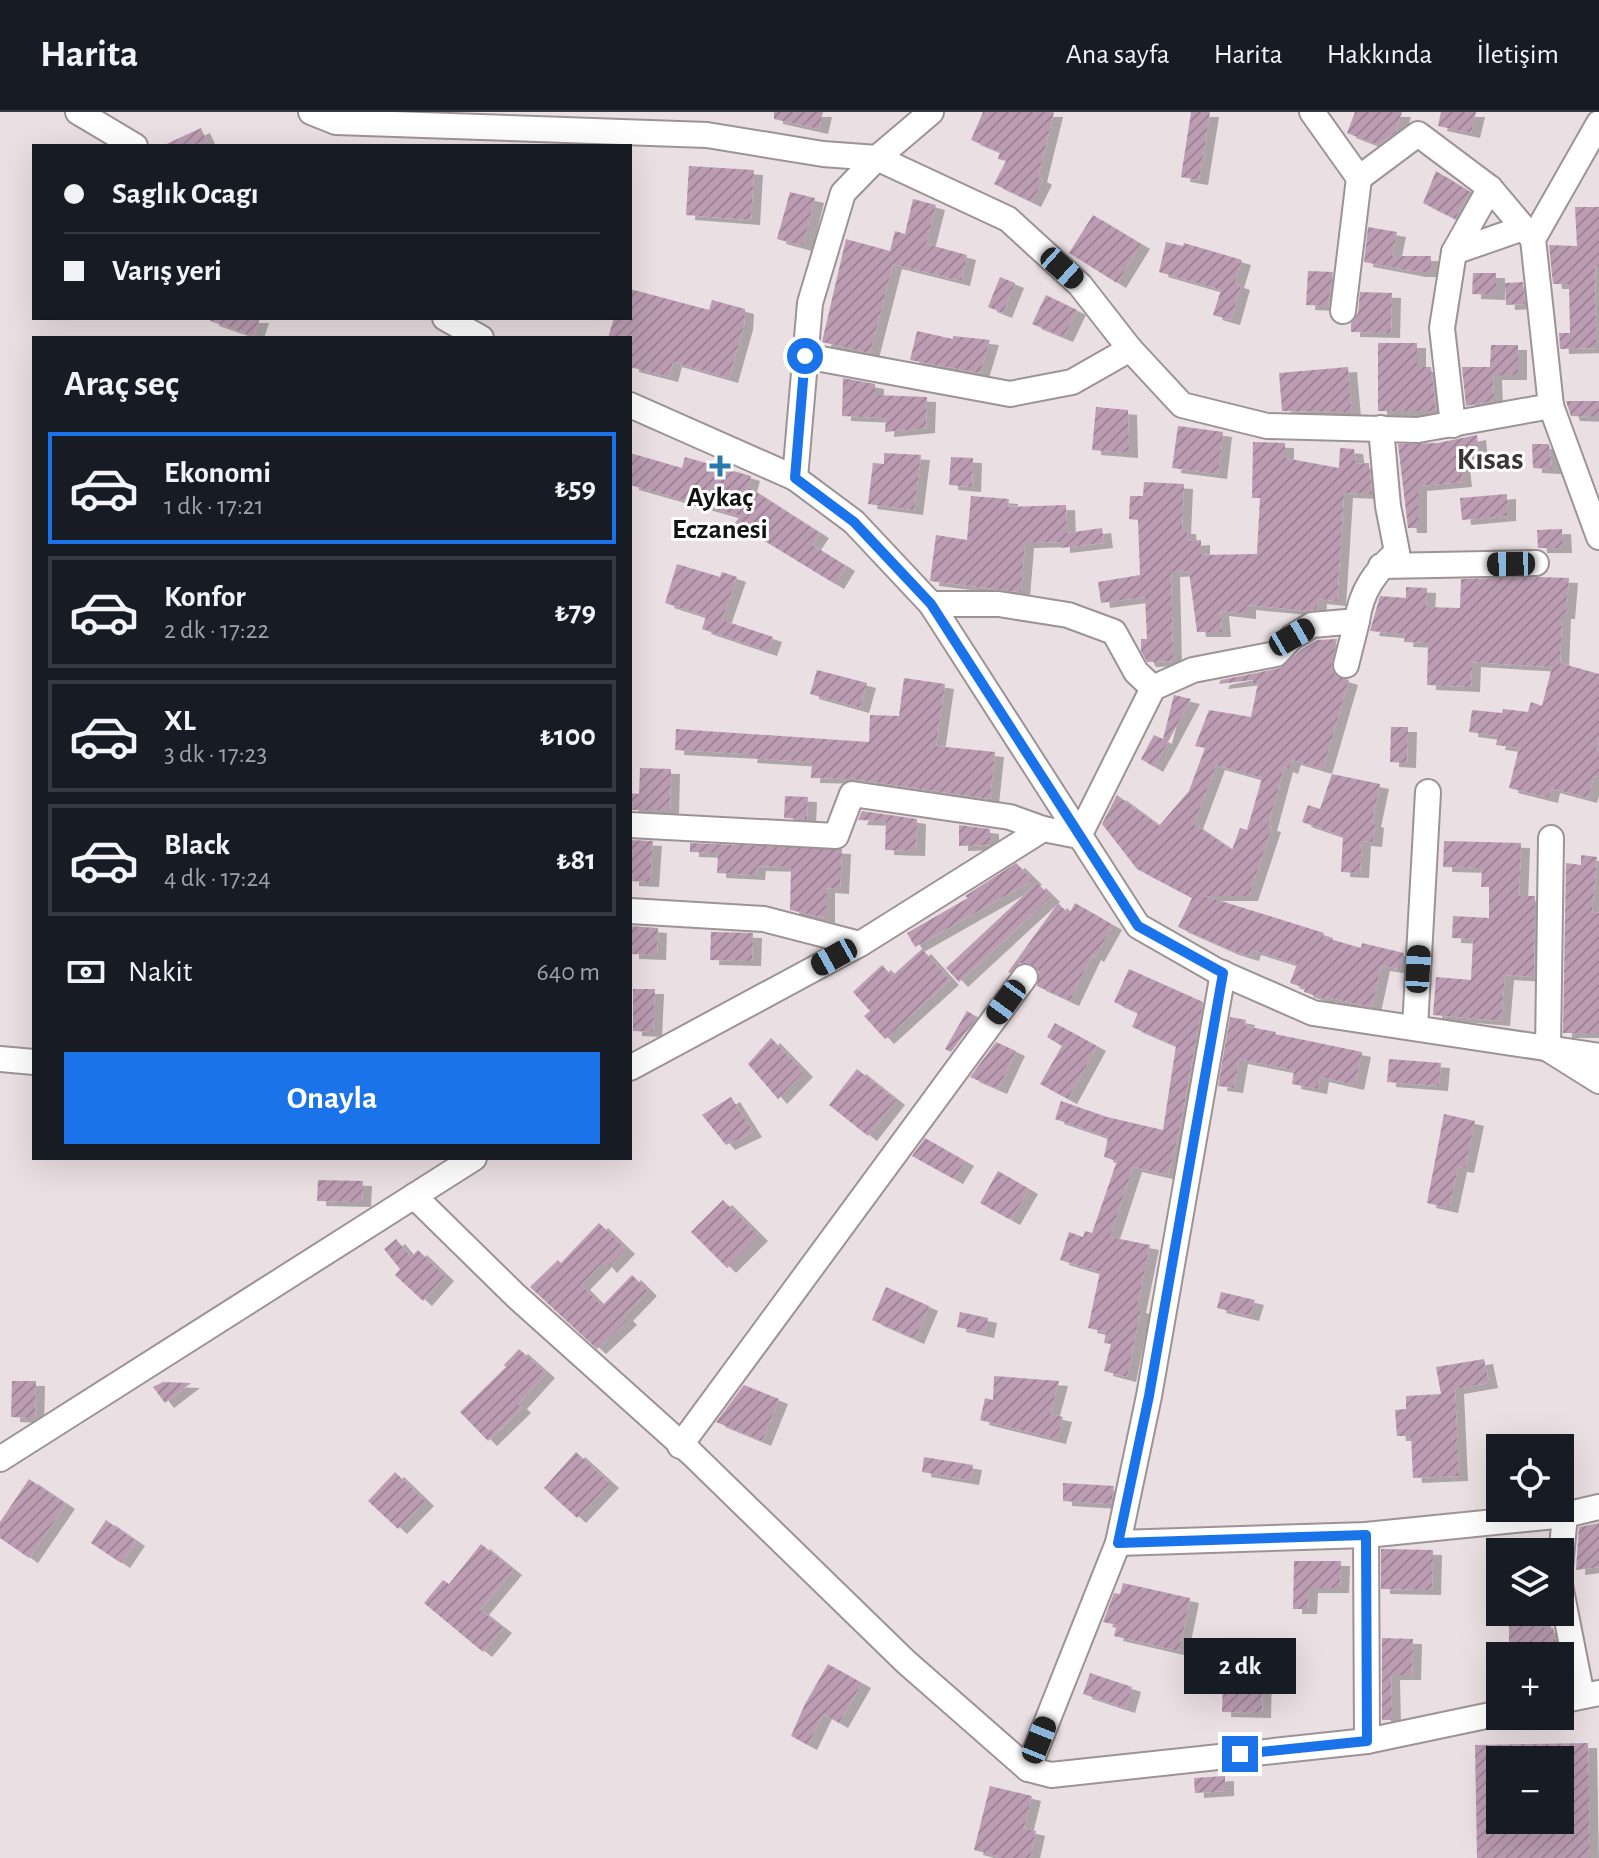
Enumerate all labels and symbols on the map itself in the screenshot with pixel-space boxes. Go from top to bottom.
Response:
car [1036,243,1088,293]
route start [787,338,823,374]
district label: Kısas [1456,443,1524,475]
marker: Aykaç Eczanesi [711,457,729,475]
place label: Aykaç Eczanesi [672,484,768,544]
car [1487,552,1535,576]
car [1265,615,1319,659]
car [807,935,861,979]
car [1405,944,1431,994]
car [982,976,1030,1028]
callout: 2 dk [1184,1638,1296,1694]
car [1019,1713,1059,1767]
route end [1222,1736,1258,1772]

